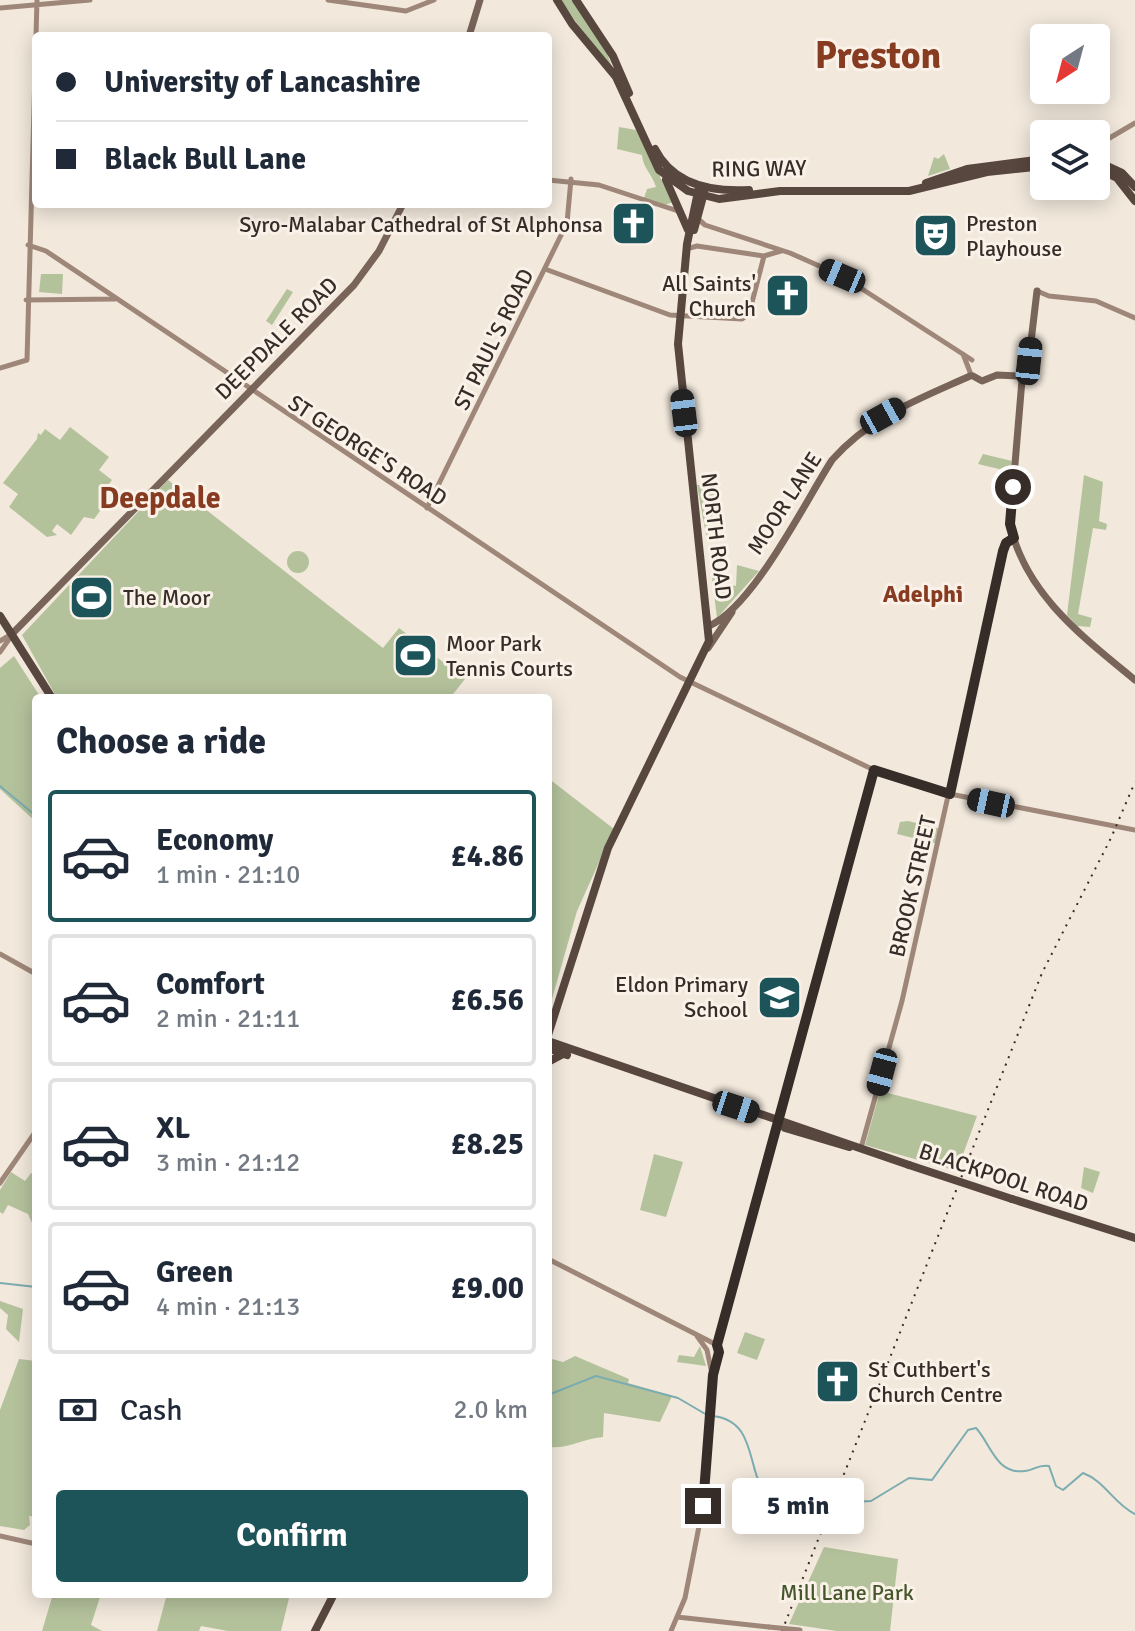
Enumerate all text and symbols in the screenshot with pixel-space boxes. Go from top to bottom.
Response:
north arrow [1030,24,1110,104]
map controls [1030,24,1110,200]
district label: Preston [815,32,941,79]
text: University of Lancashire [104,64,421,101]
button: layers [1030,120,1110,200]
text: Black Bull Lane [104,141,306,178]
street label: RING WAY [711,154,807,183]
church icon: Syro-Malabar Cathedral of St Alphonsa [610,200,658,248]
place label: Preston Playhouse [966,210,1062,262]
place label: Syro-Malabar Cathedral of St Alphonsa [239,211,603,238]
theatre icon: Preston Playhouse [911,212,959,260]
car [815,256,869,296]
street label: ST PAUL'S ROAD [448,264,539,414]
place label: All Saints' Church [662,270,756,322]
street label: DEEPDALE ROAD [209,271,343,405]
church icon: All Saints' Church [763,272,811,320]
car [1015,336,1043,386]
car [669,388,699,438]
street label: ST GEORGE'S ROAD [283,389,452,512]
car [856,394,910,438]
street label: MOOR LANE [741,447,828,560]
route start [995,469,1031,505]
street label: NORTH ROAD [695,471,738,601]
district label: Deepdale [99,480,221,517]
sports icon: The Moor [68,573,116,621]
district label: Adelphi [883,579,963,609]
place label: The Moor [123,584,210,611]
place label: Moor Park Tennis Courts [446,630,573,682]
sports icon: Moor Park Tennis Courts [391,632,439,680]
text: Choose a ride [56,719,266,764]
car [965,786,1017,820]
street label: BROOK STREET [883,813,942,960]
icon: car [60,820,132,892]
text: Economy [156,822,273,859]
text: £4.86 [451,838,524,875]
text: 1 min · 21:10 [156,859,300,891]
icon: car [60,964,132,1036]
text: Comfort [156,966,265,1003]
place label: Eldon Primary School [615,971,749,1023]
school or university icon: Eldon Primary School [755,973,803,1021]
text: £6.56 [451,982,524,1019]
text: 2 min · 21:11 [156,1003,300,1035]
car [864,1046,900,1098]
car [709,1088,763,1126]
icon: car [60,1108,132,1180]
text: XL [156,1110,190,1147]
text: £8.25 [451,1126,524,1163]
street label: BLACKPOOL ROAD [916,1137,1092,1218]
text: 3 min · 21:12 [156,1147,300,1179]
icon: car [60,1252,132,1324]
text: Green [156,1254,233,1291]
text: £9.00 [451,1270,524,1307]
text: 4 min · 21:13 [156,1291,300,1323]
place label: St Cuthbert's Church Centre [868,1356,1003,1408]
church icon: St Cuthbert's Church Centre [813,1358,861,1406]
icon: cash [56,1388,100,1432]
text: Cash [120,1392,183,1429]
text: 2.0 km [454,1394,528,1426]
callout: 5 min [731,1478,863,1534]
route end [685,1488,721,1524]
button: Confirm [56,1490,528,1582]
text: 5 min [767,1490,829,1522]
park label: Mill Lane Park [780,1579,914,1606]

